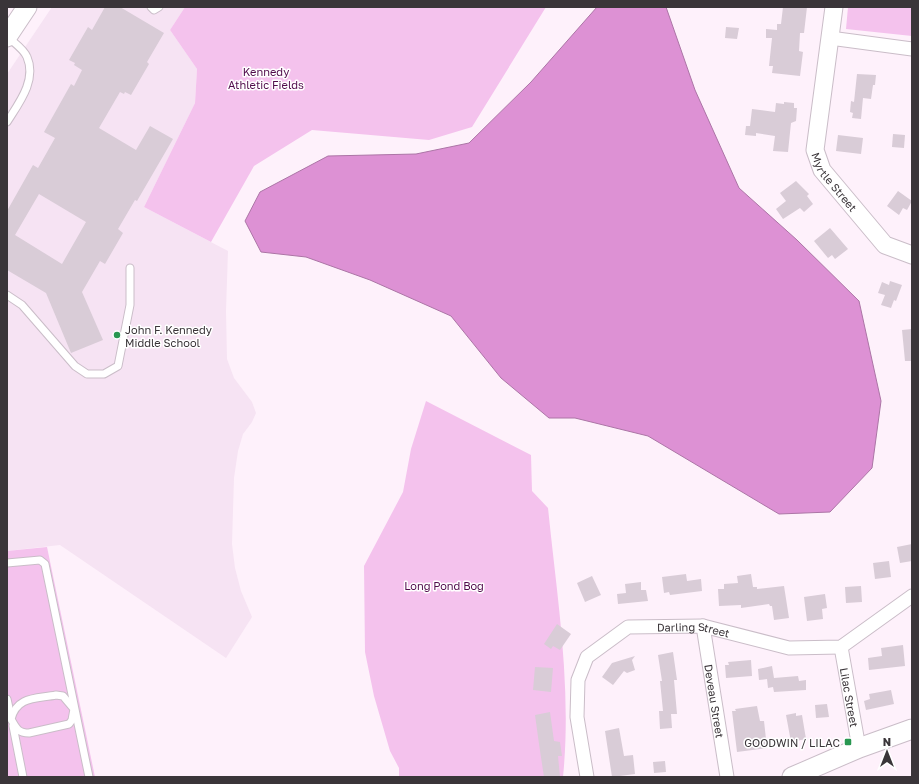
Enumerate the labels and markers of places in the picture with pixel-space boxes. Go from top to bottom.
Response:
place label: John F. Kennedy Middle School [125,323,212,349]
marker: John F. Kennedy Middle School [112,330,122,340]
place label: GOODWIN / LILAC [744,736,840,749]
marker: GOODWIN / LILAC [843,737,853,747]

